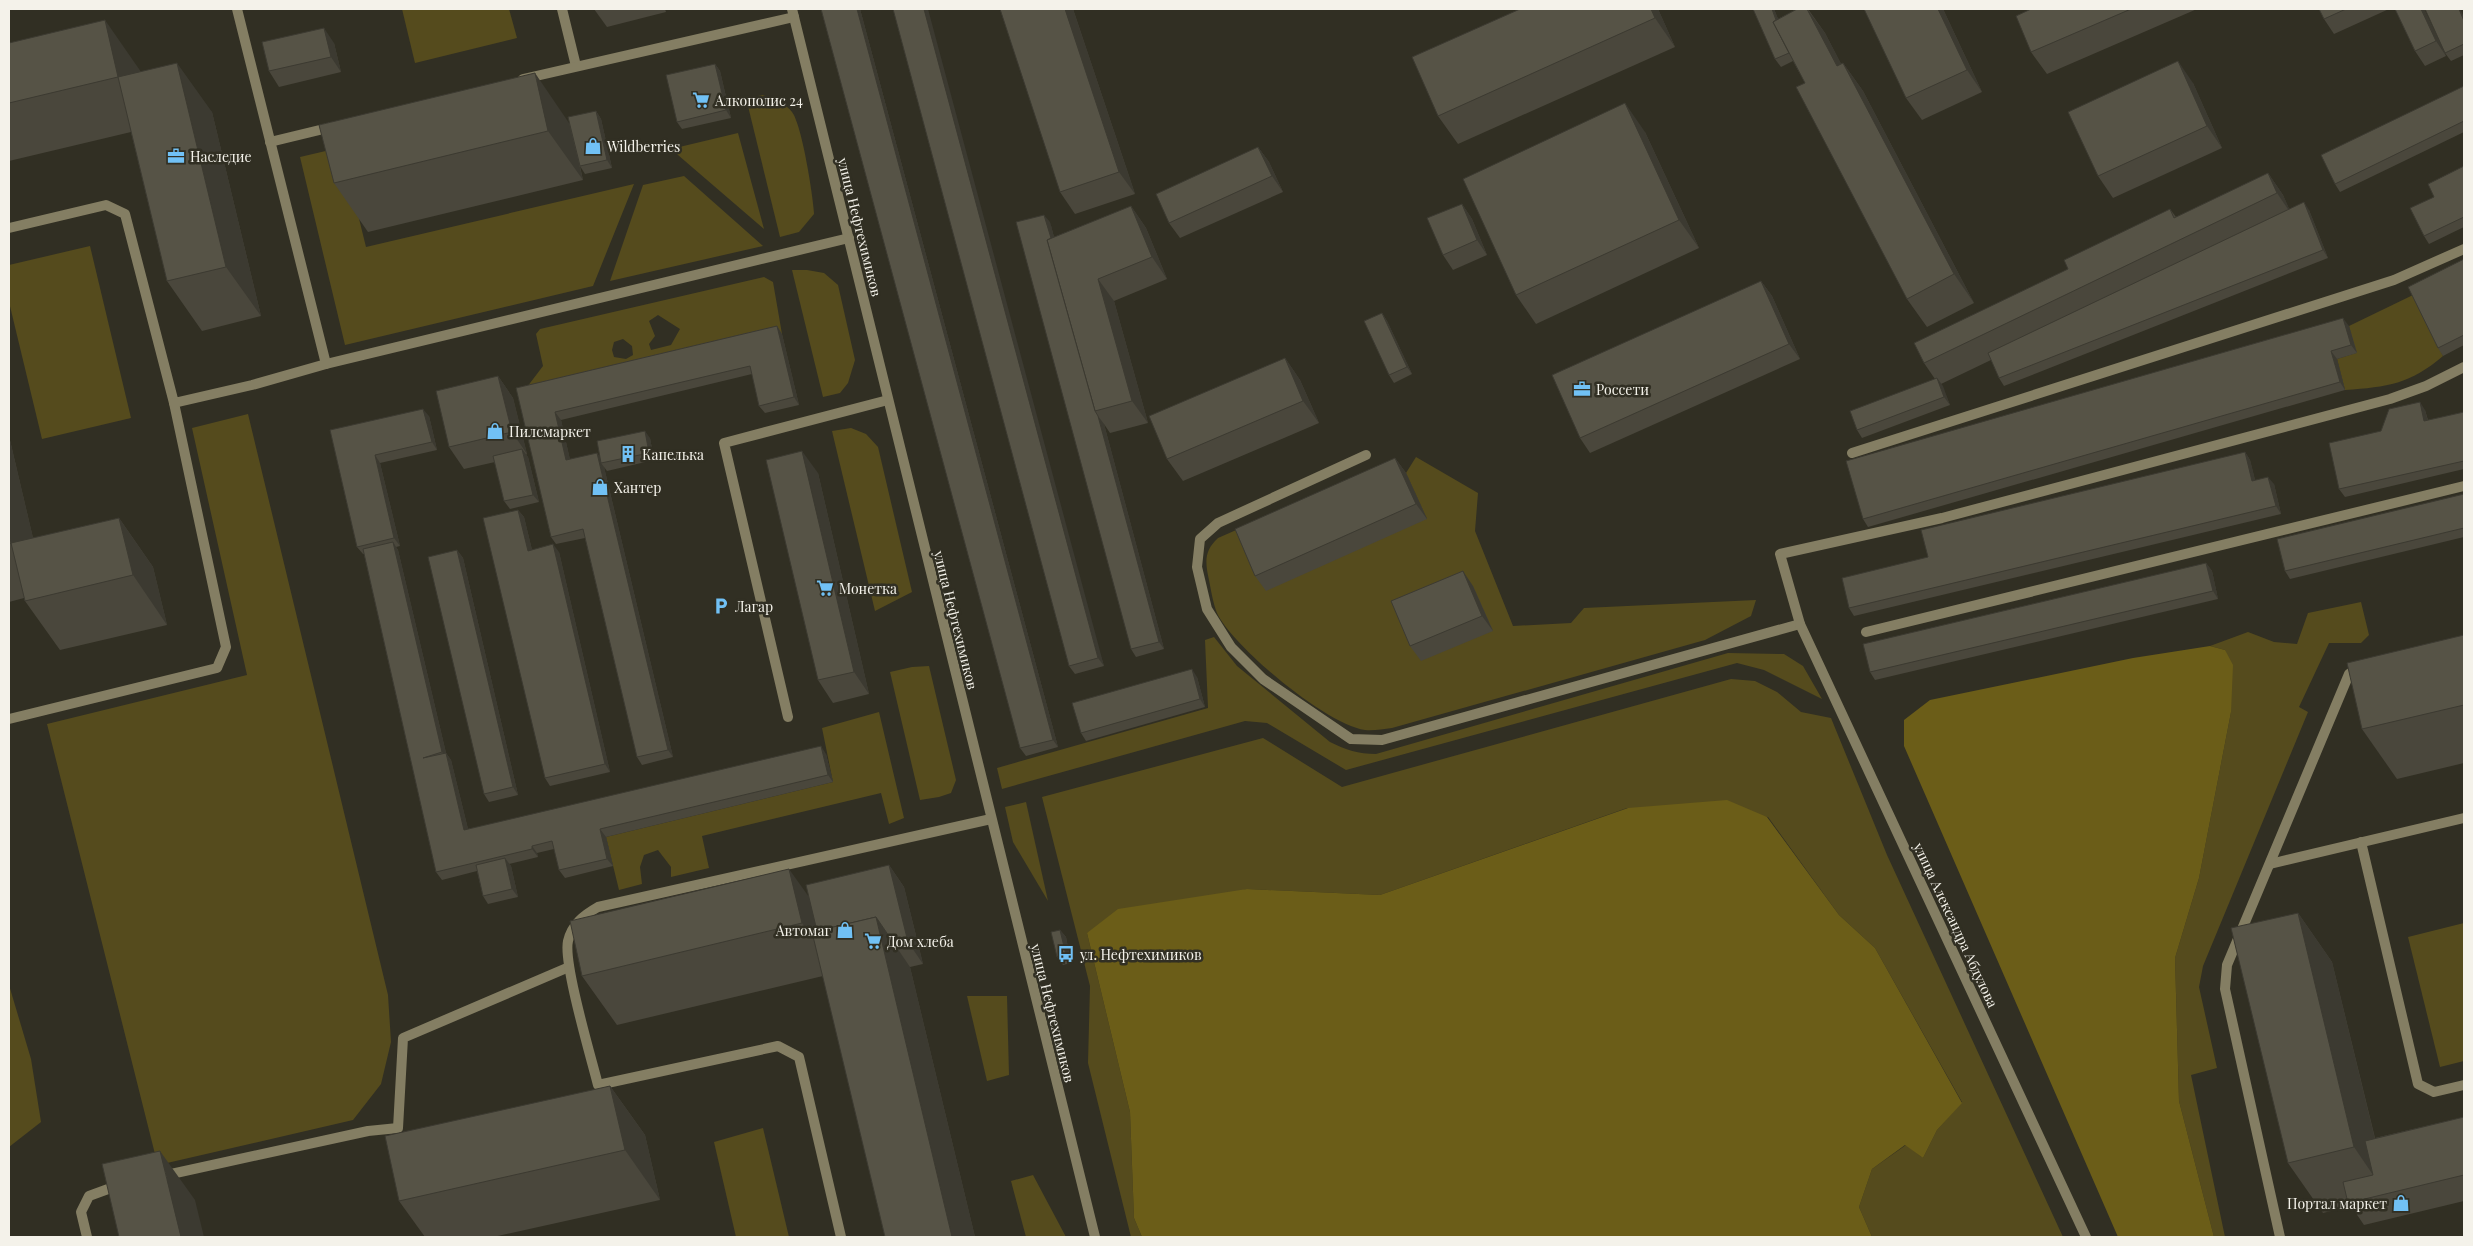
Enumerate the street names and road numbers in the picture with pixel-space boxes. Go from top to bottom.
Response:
street label: улица Нефтехимиков [833,155,887,299]
street label: улица Нефтехимиков [929,548,983,692]
street label: улица Александра Абдулова [1909,839,2003,1011]
street label: улица Нефтехимиков [1026,941,1080,1085]

